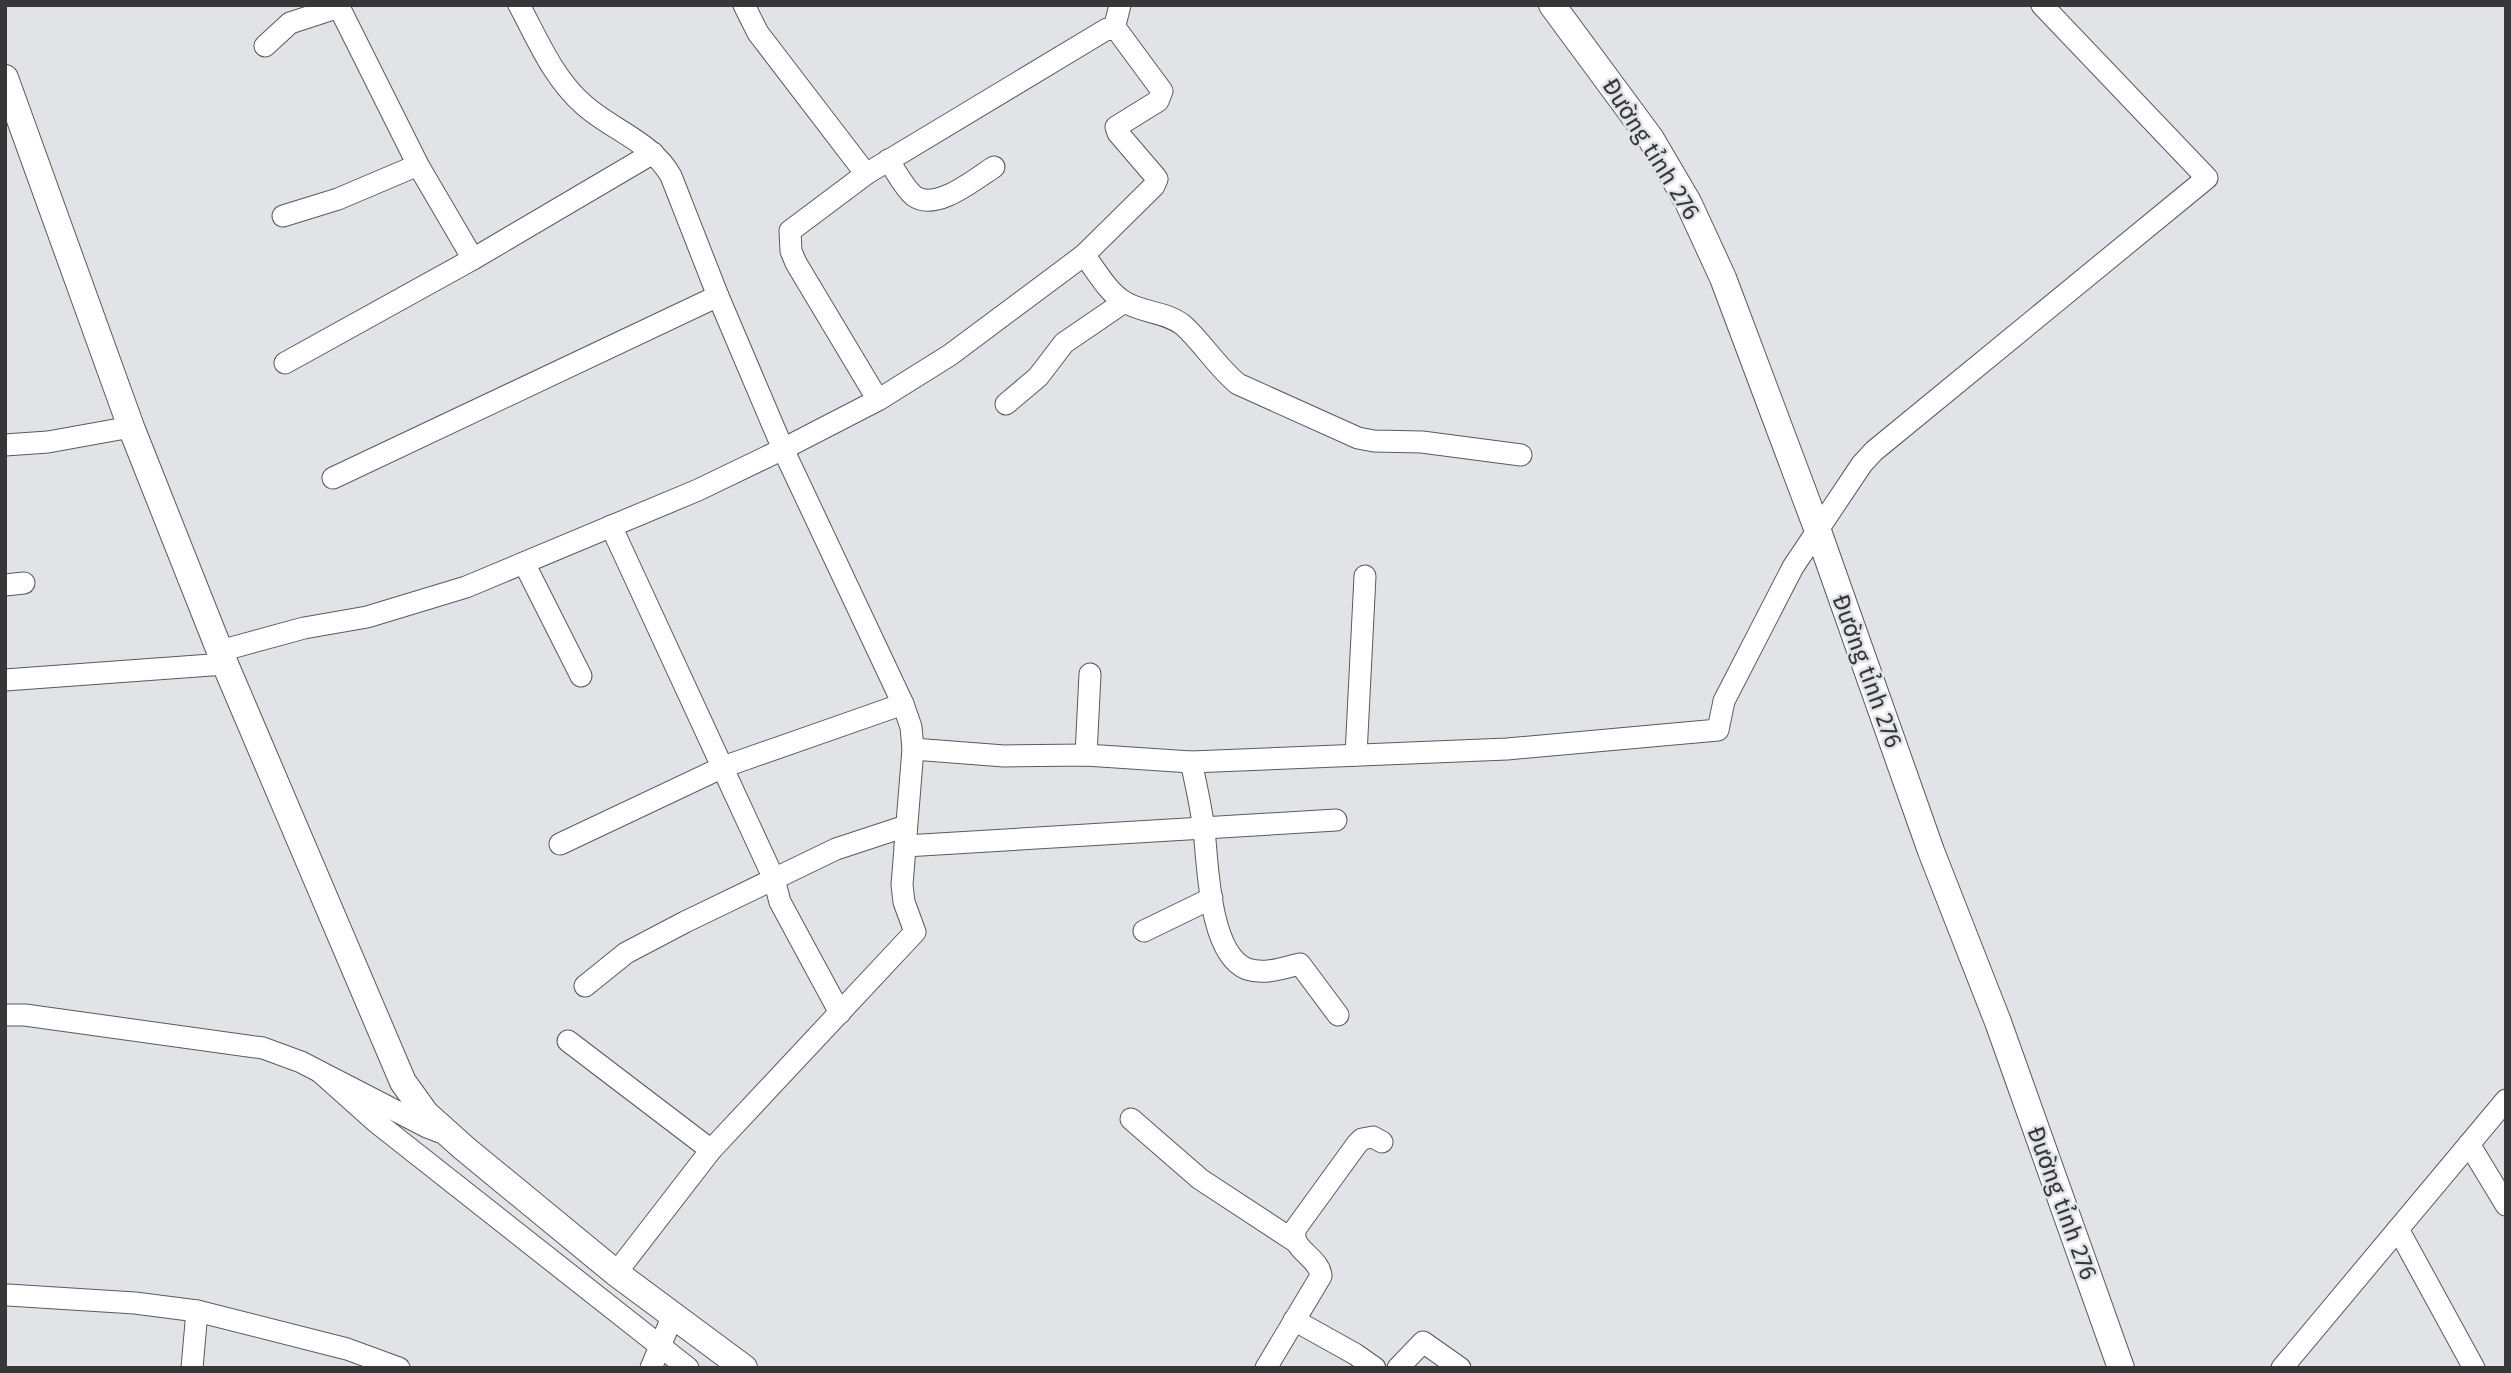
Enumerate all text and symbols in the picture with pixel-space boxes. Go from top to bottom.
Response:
street label: Đường tỉnh 276 [1596,73,1706,225]
street label: Đường tỉnh 276 [1826,590,1908,752]
street label: Đường tỉnh 276 [2021,1122,2103,1284]

